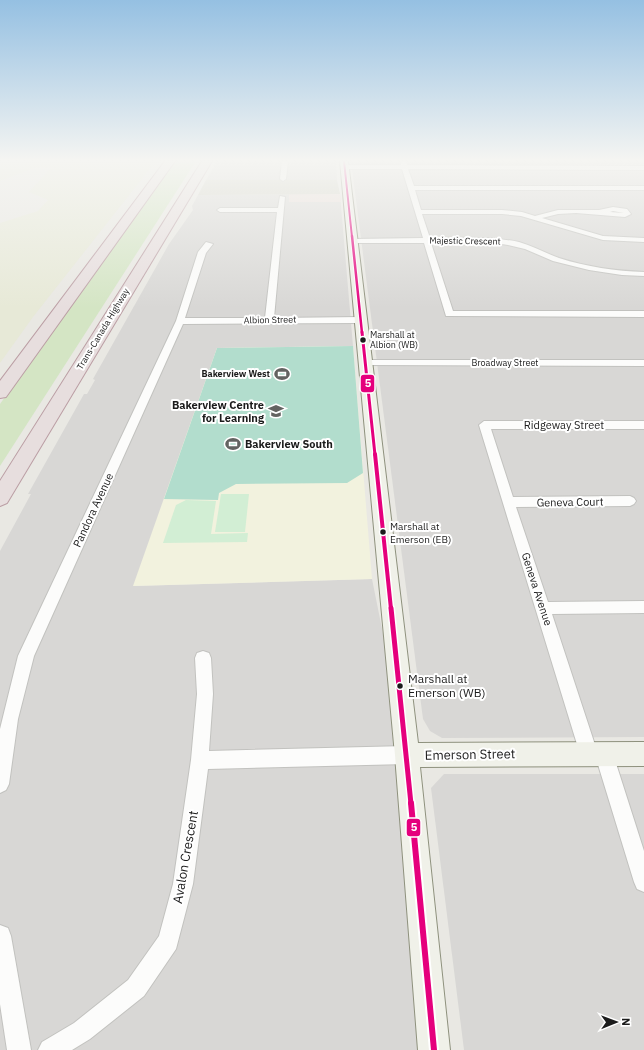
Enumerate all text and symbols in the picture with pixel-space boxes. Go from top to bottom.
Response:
street label: Majestic Crescent [429,234,501,247]
street label: Trans-Canada Highway [74,286,131,371]
street label: Albion Street [244,314,296,325]
place label: Marshall at Albion (WB) [370,329,418,350]
marker: Marshall at Albion (WB) [358,335,368,345]
street label: Broadway Street [471,357,539,368]
sports icon: Bakerview West [273,365,291,383]
place label: Bakerview West [202,368,271,379]
line badge: 5 [360,374,375,393]
text: 5 [365,376,372,390]
place label: Bakerview Centre for Learning [172,398,265,425]
school or university icon: Bakerview Centre for Learning [267,402,285,420]
street label: Ridgeway Street [524,418,604,432]
sports icon: Bakerview South [224,435,242,453]
place label: Bakerview South [245,437,333,451]
street label: Pandora Avenue [70,471,116,549]
street label: Geneva Court [536,494,604,510]
place label: Marshall at Emerson (EB) [390,520,451,546]
marker: Marshall at Emerson (EB) [378,527,388,537]
street label: Geneva Avenue [519,551,555,627]
place label: Marshall at Emerson (WB) [408,671,486,700]
marker: Marshall at Emerson (WB) [395,681,405,691]
street label: Emerson Street [425,745,515,764]
street label: Avalon Crescent [169,809,202,905]
line badge: 5 [406,818,421,837]
text: 5 [411,820,418,834]
north arrow [596,1002,636,1042]
text: N [619,1018,633,1026]

